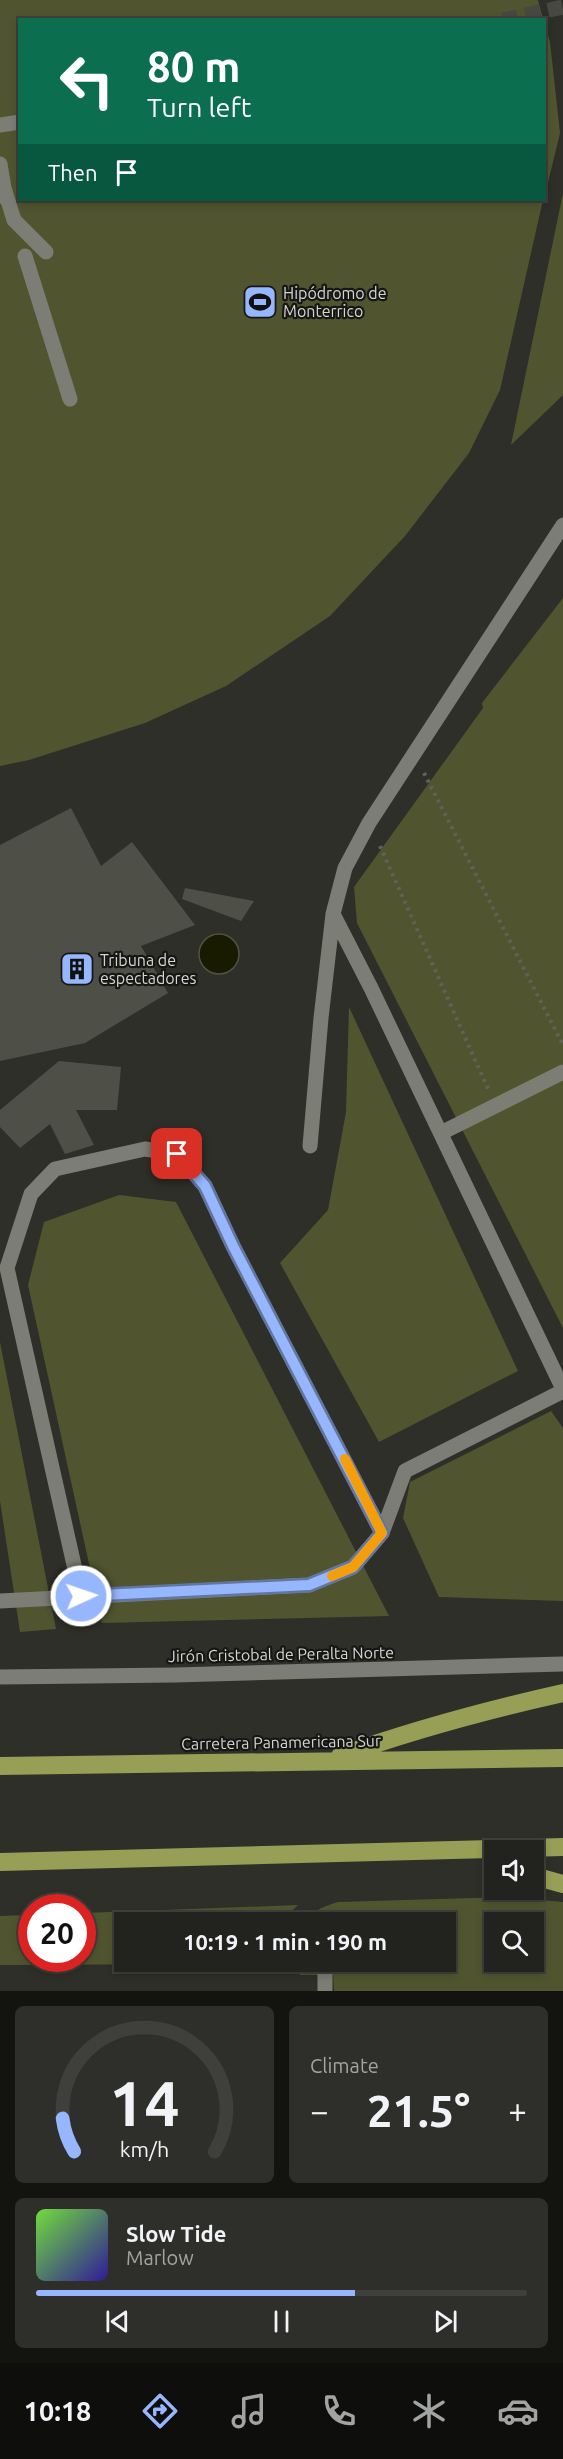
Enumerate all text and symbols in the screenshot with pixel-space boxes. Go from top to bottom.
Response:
icon: left [48,42,126,120]
text: 80 m [147,43,241,90]
text: Turn left [147,92,251,122]
icon: arrive [110,156,143,189]
text: Then [48,160,98,185]
sports icon: Hipódromo de Monterrico [242,284,278,320]
place label: Hipódromo de Monterrico [283,284,387,320]
building icon: Tribuna de espectadores [59,951,95,987]
place label: Tribuna de espectadores [100,951,196,987]
pin [151,1128,202,1179]
icon: arrive [160,1137,193,1170]
position arrow [49,1564,113,1628]
street label: Jirón Cristobal de Peralta Norte [168,1643,394,1665]
street label: Carretera Panamericana Sur [181,1731,381,1753]
map controls [484,1840,544,1972]
button: sound [484,1840,544,1900]
speed limit sign: 20 [18,1894,96,1972]
button: search [484,1912,544,1972]
text: 10:19 · 1 min · 190 m [183,1929,387,1954]
text: Climate [310,2054,379,2077]
text: 14 [109,2068,180,2138]
text: 21.5° [367,2085,470,2136]
text: − [310,2092,329,2129]
text: + [508,2092,527,2129]
text: km/h [120,2137,169,2161]
text: Slow Tide [126,2221,226,2246]
text: Marlow [126,2246,194,2269]
icon: previous [101,2305,134,2338]
icon: pause [265,2305,298,2338]
icon: next [429,2305,462,2338]
icon: directions [139,2390,181,2432]
icon: music [228,2390,270,2432]
icon: phone [318,2390,360,2432]
icon: climate [408,2390,450,2432]
icon: car [497,2390,539,2432]
text: 10:18 [24,2396,91,2426]

